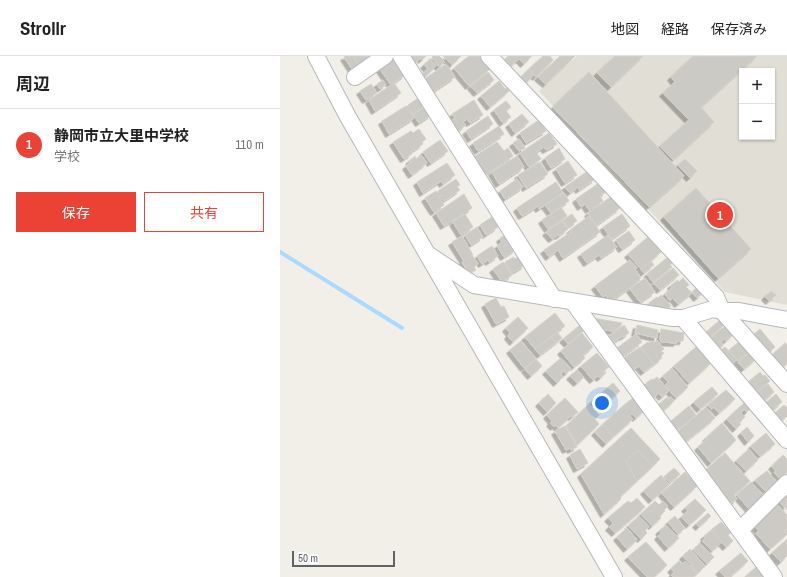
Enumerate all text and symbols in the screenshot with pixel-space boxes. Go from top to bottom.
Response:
text: Strollr [20,15,66,41]
text: 地図 [611,20,639,38]
text: 経路 [661,20,689,38]
text: 保存済み [711,20,767,38]
map controls [739,68,775,140]
button: + [739,68,775,104]
text: 周辺 [16,72,50,95]
button: − [739,104,775,140]
text: 静岡市立大里中学校 [54,125,189,146]
text: 1 [26,136,32,153]
text: 110 m [235,136,264,153]
text: 学校 [54,148,80,165]
button: 保存 [16,192,136,232]
button: 共有 [144,192,264,232]
pin: 1 [707,200,733,230]
your location [592,393,612,413]
scale bar [292,549,395,568]
text: 50 m [298,551,318,565]

